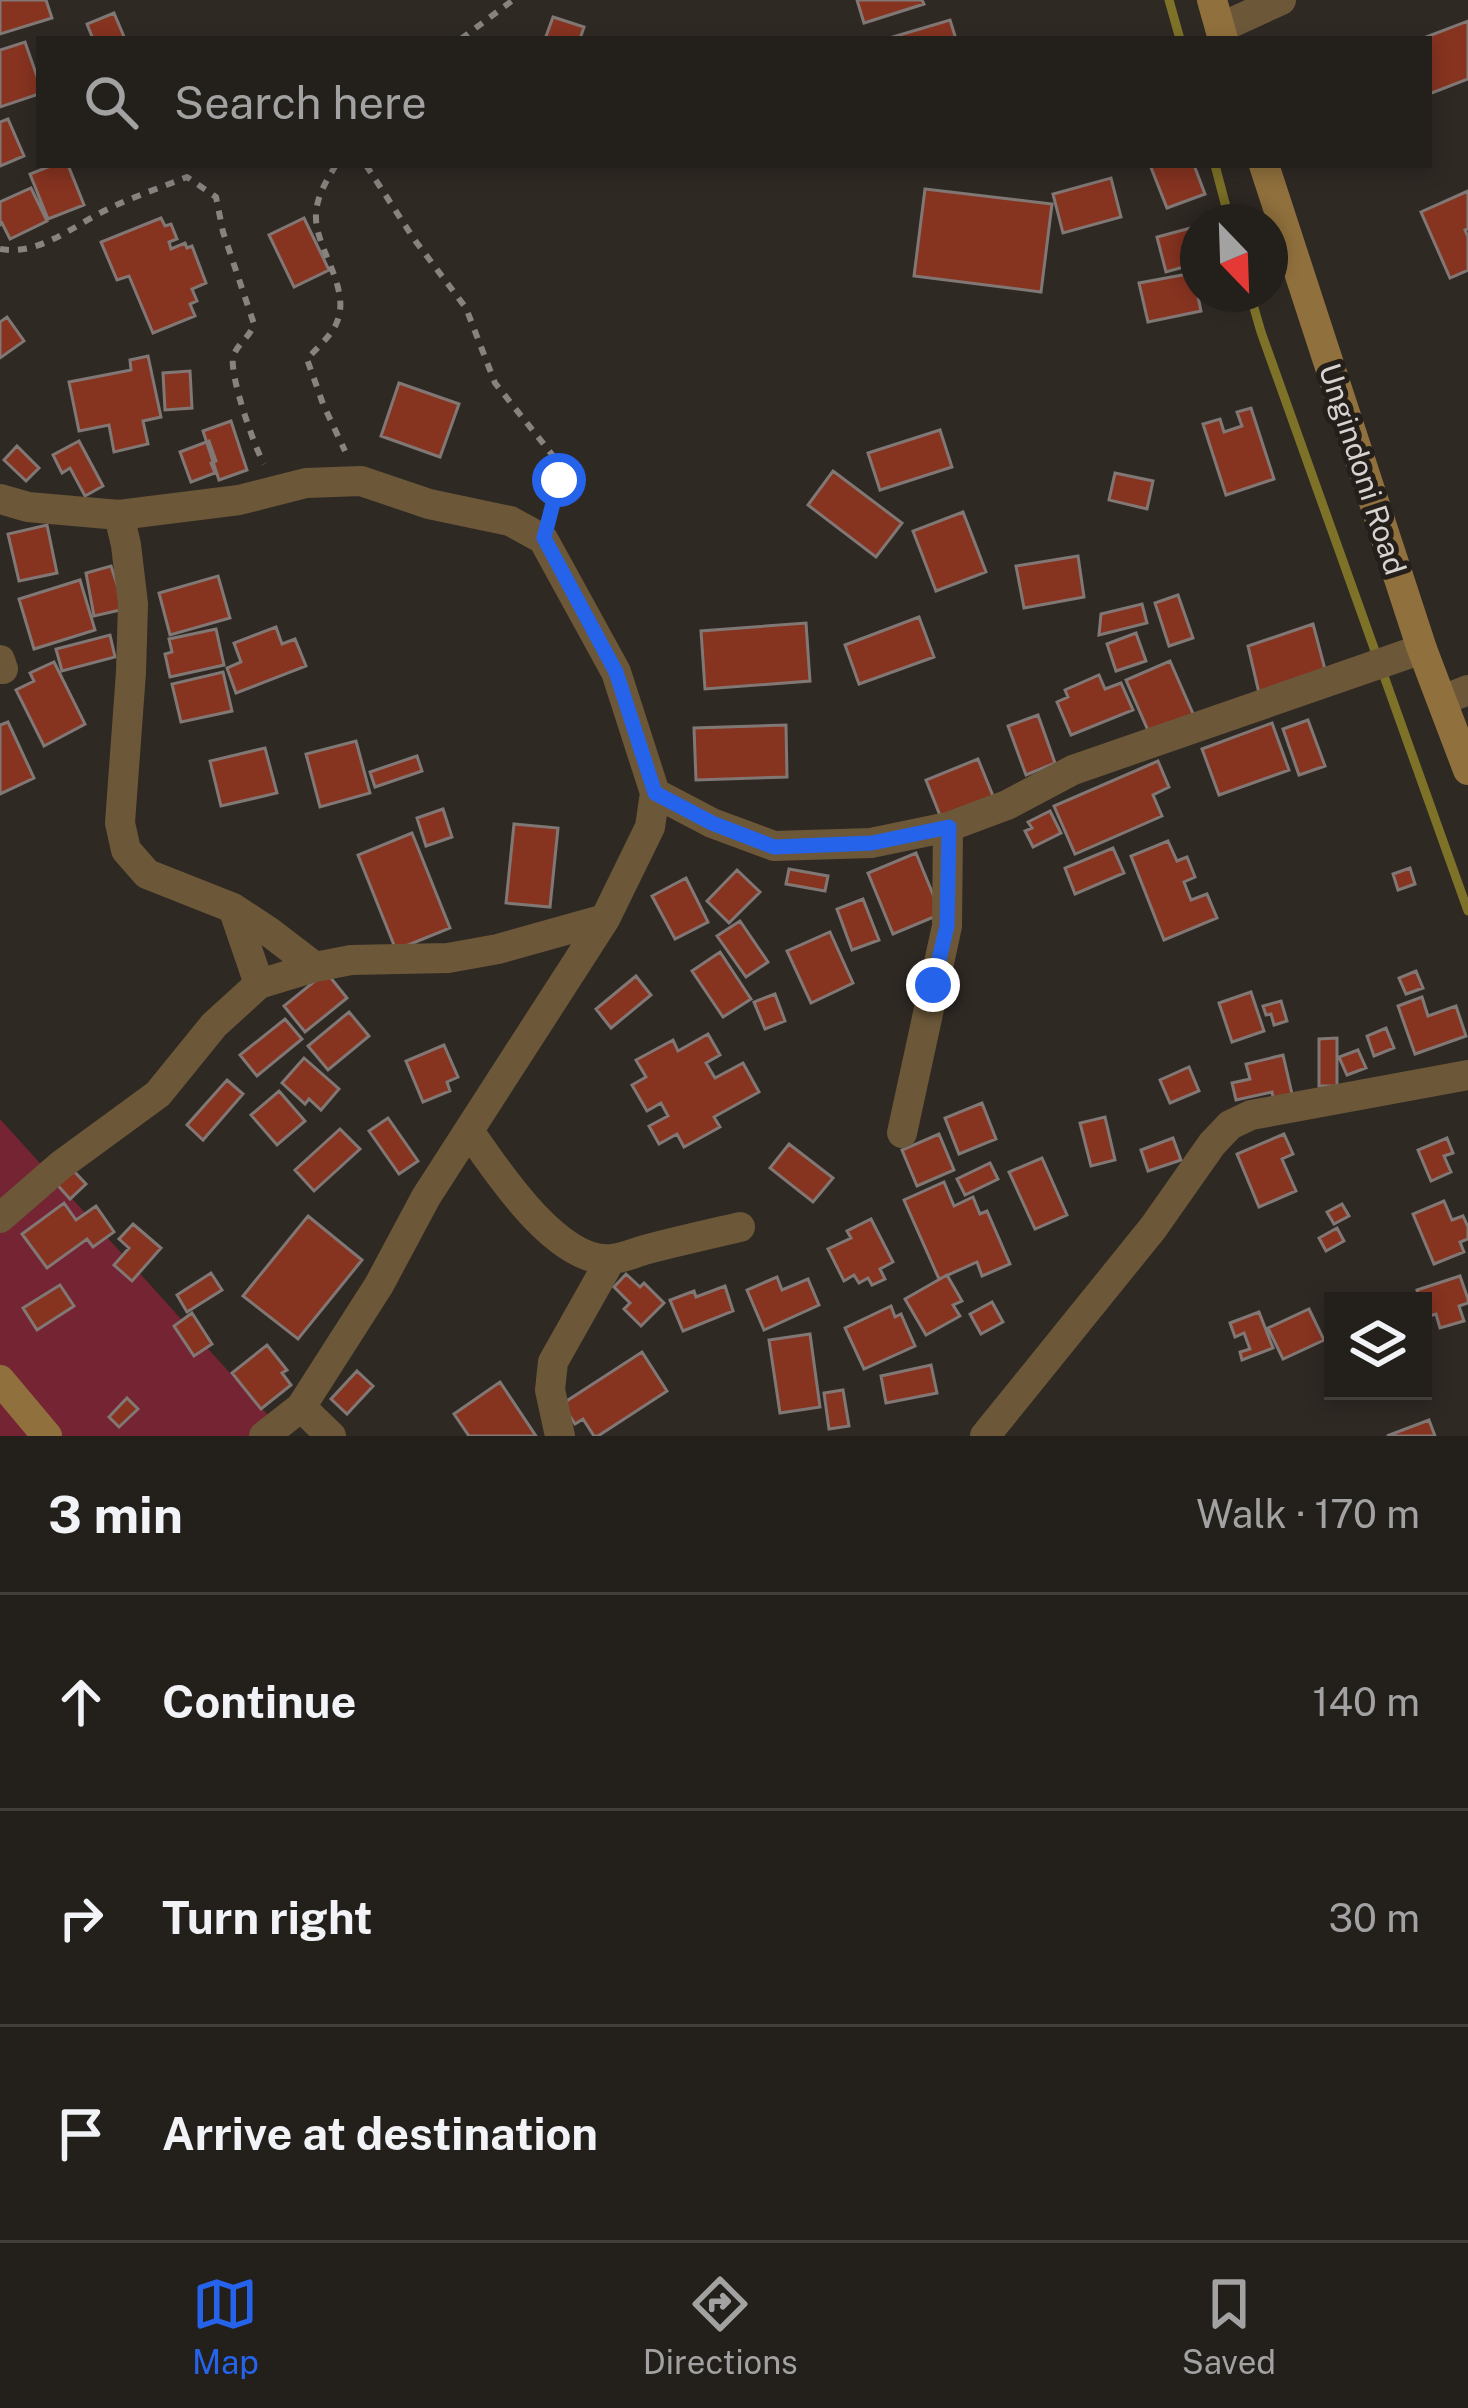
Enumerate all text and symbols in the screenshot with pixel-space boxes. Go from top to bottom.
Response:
search box [36,36,1432,168]
icon: search [78,69,144,135]
text: Search here [174,76,427,129]
north arrow [1180,204,1288,312]
street label: Ungindoni Road [1312,359,1414,579]
route start [532,453,586,507]
route end [906,958,960,1012]
map controls [1324,1292,1432,1400]
button: layers [1324,1292,1432,1400]
text: 3 min [48,1485,183,1544]
text: Walk · 170 m [1196,1491,1420,1537]
icon: ahead [48,1669,114,1735]
text: Continue [162,1675,356,1728]
text: 140 m [1313,1679,1420,1725]
icon: right [48,1885,114,1951]
text: Turn right [162,1891,373,1944]
text: 30 m [1329,1895,1420,1941]
icon: arrive [48,2101,114,2167]
text: Arrive at destination [162,2107,598,2160]
tab: Map [192,2271,259,2381]
tab: Directions [643,2271,798,2381]
tab: Saved [1182,2271,1276,2381]

